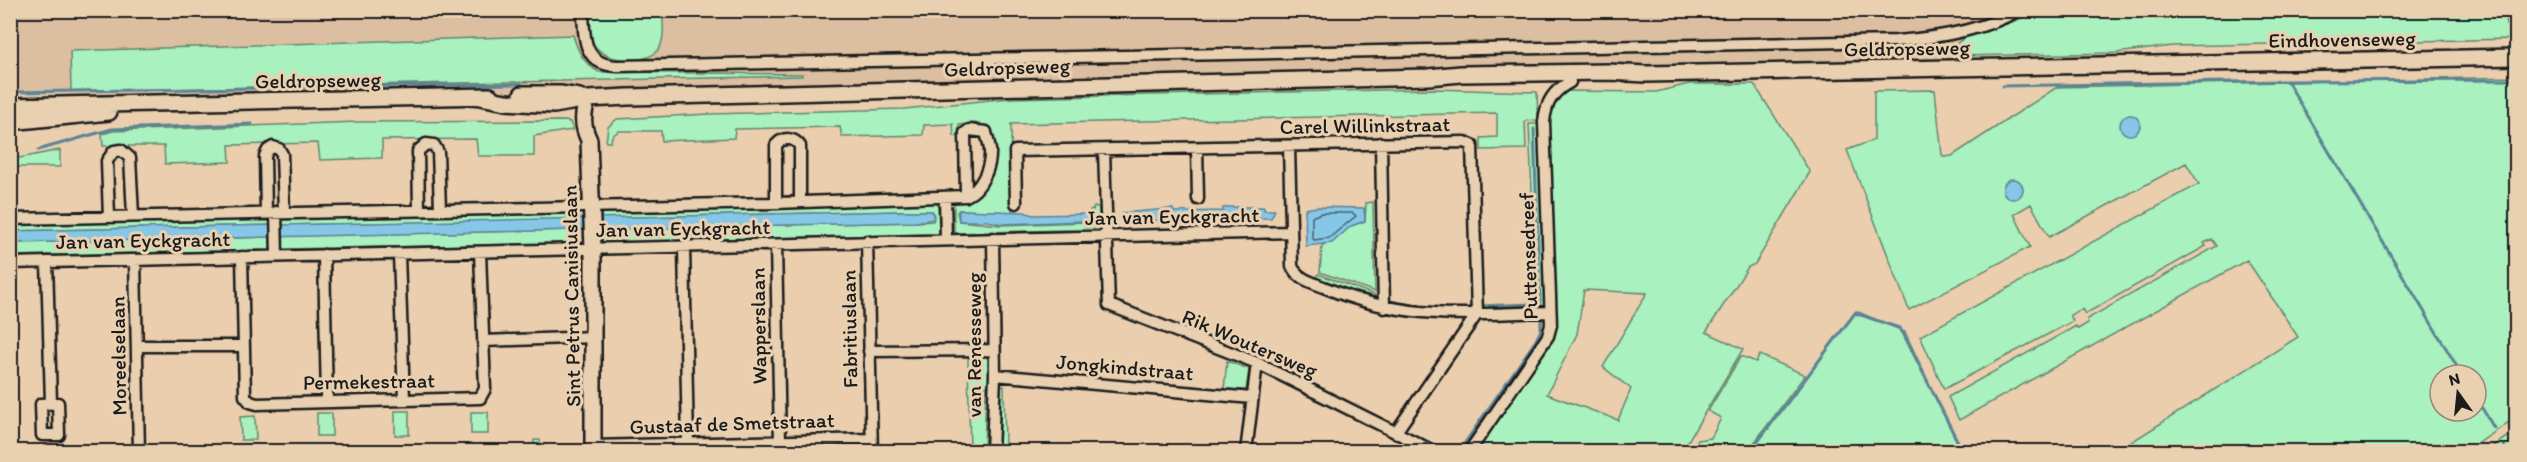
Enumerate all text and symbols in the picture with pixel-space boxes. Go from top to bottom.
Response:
street label: Eindhovenseweg [2268,25,2416,53]
street label: Geldropseweg [1844,34,1971,62]
street label: Geldropseweg [943,52,1071,82]
street label: Geldropseweg [255,66,382,94]
street label: Carel Willinkstraat [1279,111,1451,139]
street label: Sint Petrus Canisiuslaan [557,185,585,407]
street label: Puttensedreef [1513,192,1543,320]
street label: Jan van Eyckgracht [1085,202,1260,230]
street label: Jan van Eyckgracht [596,214,771,242]
street label: Jan van Eyckgracht [56,226,231,254]
street label: Wapperslaan [744,267,772,385]
street label: Fabritiuslaan [835,269,863,388]
street label: van Renesseweg [961,272,986,417]
street label: Moreelselaan [104,296,132,416]
street label: Rik Woutersweg [1179,303,1322,383]
street label: Jongkindstraat [1055,349,1195,385]
north arrow [2428,363,2488,423]
street label: Permekestraat [303,367,435,395]
text: N [2447,368,2462,390]
street label: Gustaaf de Smetstraat [629,407,835,439]

